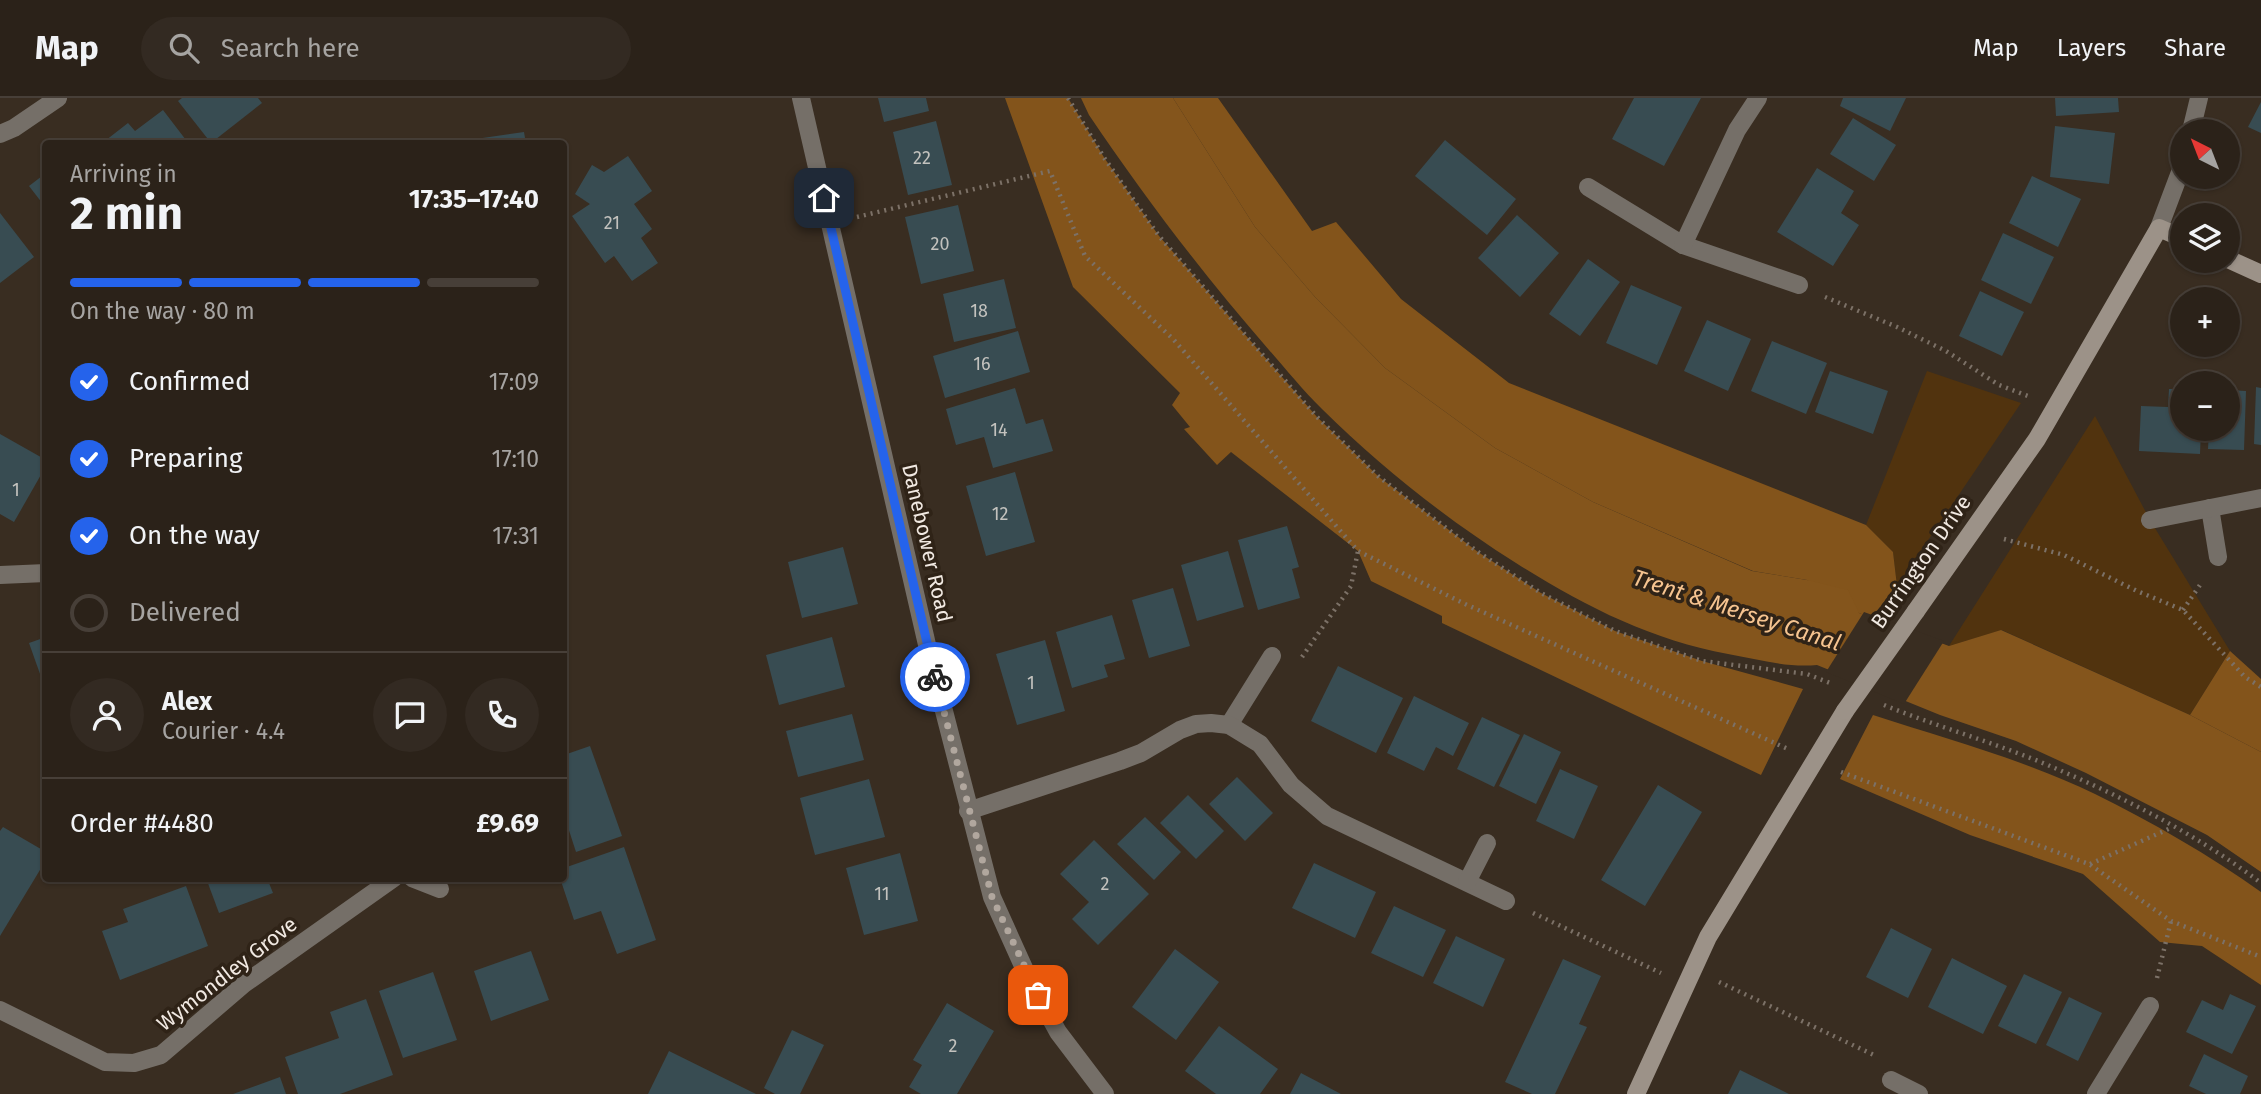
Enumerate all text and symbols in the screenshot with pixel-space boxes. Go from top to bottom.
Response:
search box [141,17,631,80]
text: Map [35,28,99,68]
icon: search [165,29,203,67]
text: Search here [221,33,360,64]
text: Map [1973,34,2019,62]
text: Layers [2057,34,2126,62]
text: Share [2164,34,2226,62]
north arrow [2170,119,2240,189]
map controls [2170,119,2240,441]
house number: 22 [913,147,931,169]
text: Arriving in [70,160,177,188]
pin [794,168,854,228]
icon: home [805,179,843,217]
text: 17:35–17:40 [409,184,539,215]
text: 2 min [70,186,183,241]
button: layers [2170,203,2240,273]
house number: 21 [604,212,620,234]
house number: 20 [931,233,949,255]
button: + [2170,287,2240,357]
text: On the way · 80 m [70,297,255,325]
house number: 18 [970,300,988,322]
house number: 16 [973,353,991,375]
icon: check [70,363,108,401]
text: Confirmed [129,366,250,397]
text: 17:09 [489,368,539,396]
button: − [2170,371,2240,441]
house number: 14 [990,419,1008,441]
icon: check [70,440,108,478]
text: Preparing [129,443,242,474]
text: 17:10 [491,445,539,473]
street label: Danebower Road [896,461,958,625]
house number: 1 [12,479,20,501]
street label: Burrington Drive [1865,490,1977,634]
house number: 12 [992,503,1008,525]
icon: check [70,517,108,555]
text: On the way [129,520,260,551]
text: 17:31 [492,522,539,550]
water label: Trent & Mersey Canal [1629,563,1845,657]
text: Delivered [129,597,241,628]
courier [900,642,970,712]
icon: bike [916,658,954,696]
house number: 1 [1027,672,1035,694]
button: person [70,678,144,752]
button: chat [373,678,447,752]
button: phone [465,678,539,752]
text: Alex [162,686,212,717]
text: Courier · 4.4 [162,717,285,745]
text: Order #4480 [70,808,214,839]
text: £9.69 [476,808,539,839]
house number: 2 [1101,873,1110,895]
house number: 11 [874,883,890,905]
street label: Wymondley Grove [152,911,302,1037]
pin [1008,965,1068,1025]
icon: bag [1019,976,1057,1014]
house number: 2 [949,1035,958,1057]

